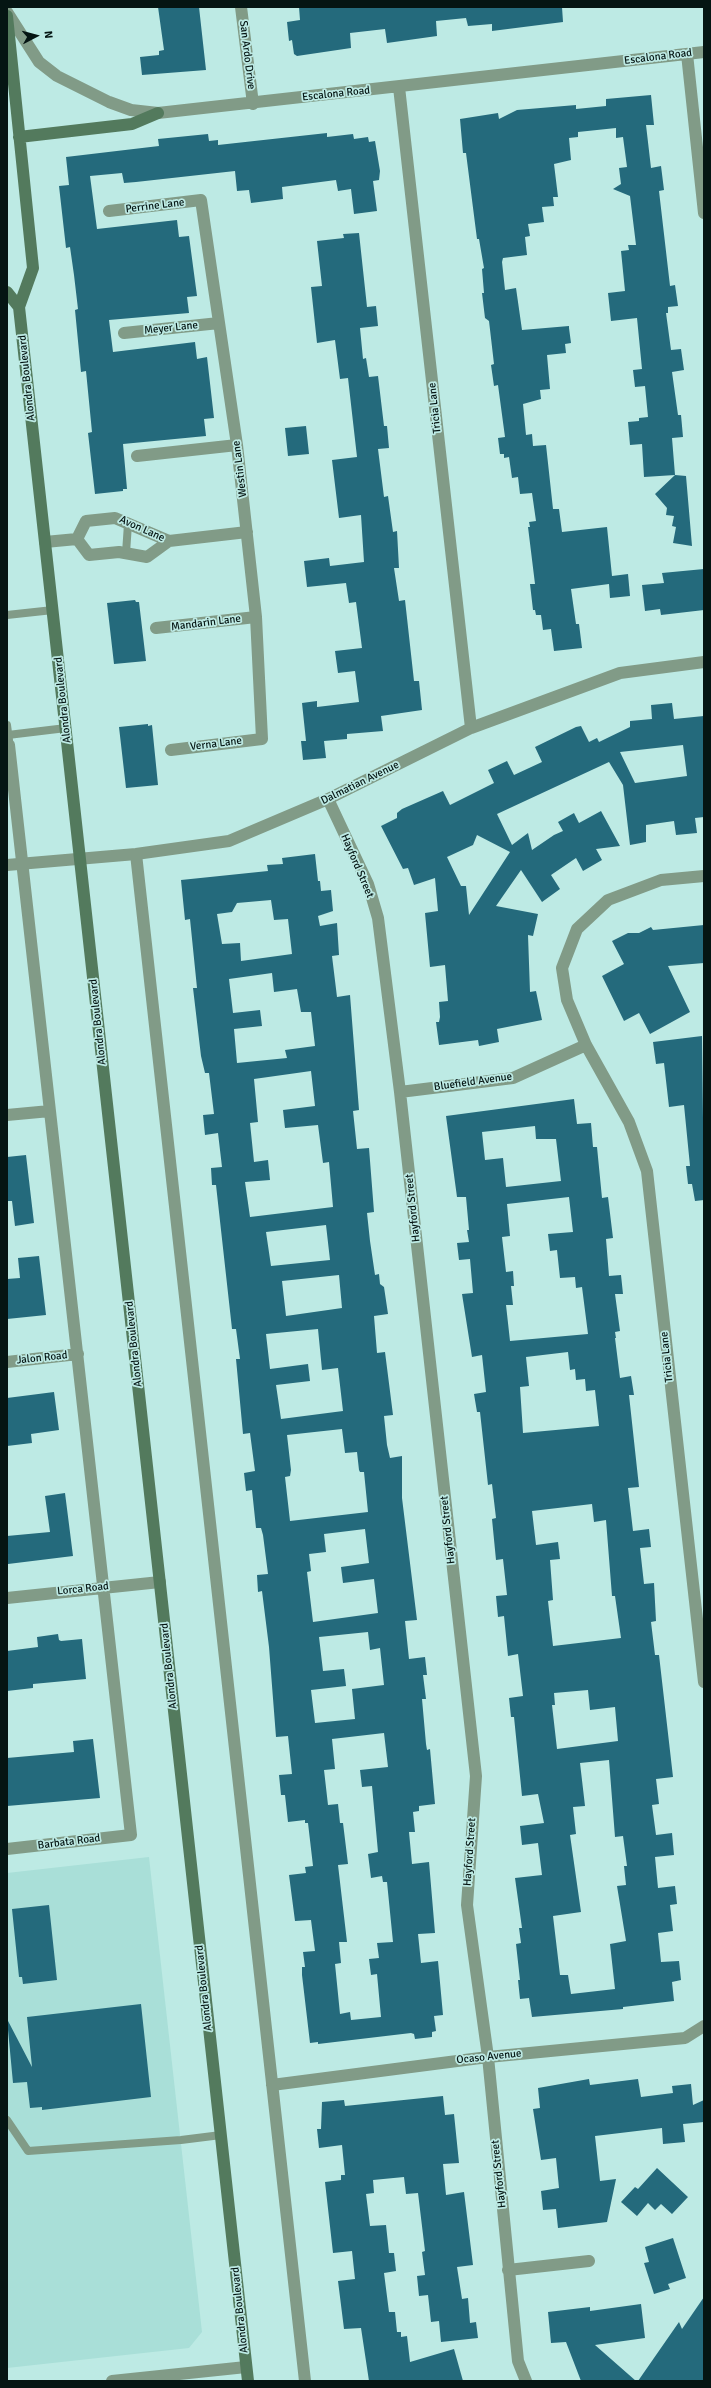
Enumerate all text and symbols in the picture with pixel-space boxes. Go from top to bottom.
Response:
north arrow [16,16,56,56]
street label: San Ardo Drive [236,20,258,90]
text: N [42,30,55,39]
street label: Escalona Road [623,46,693,68]
street label: Escalona Road [301,84,371,104]
street label: Perrine Lane [125,196,185,216]
street label: Meyer Lane [143,319,199,337]
street label: Alondra Boulevard [16,334,38,422]
street label: Tricia Lane [426,382,444,434]
street label: Westin Lane [230,440,250,498]
street label: Avon Lane [117,513,167,545]
street label: Mandarin Lane [170,612,242,634]
street label: Alondra Boulevard [52,656,74,744]
street label: Verna Lane [189,734,243,754]
street label: Dalmatian Avenue [319,758,401,808]
street label: Hayford Street [338,832,376,900]
street label: Alondra Boulevard [87,978,109,1066]
street label: Bluefield Avenue [433,1070,513,1094]
street label: Hayford Street [403,1173,423,1243]
street label: Alondra Boulevard [123,1300,145,1388]
street label: Tricia Lane [658,1331,676,1383]
street label: Jalon Road [16,1349,68,1367]
street label: Hayford Street [438,1495,458,1565]
street label: Lorca Road [57,1580,109,1598]
street label: Alondra Boulevard [158,1622,180,1710]
street label: Hayford Street [461,1817,479,1887]
street label: Barbata Road [37,1832,101,1852]
street label: Alondra Boulevard [193,1944,215,2032]
street label: Ocaso Avenue [456,2047,522,2067]
street label: Hayford Street [489,2139,509,2209]
street label: Alondra Boulevard [229,2266,251,2354]

